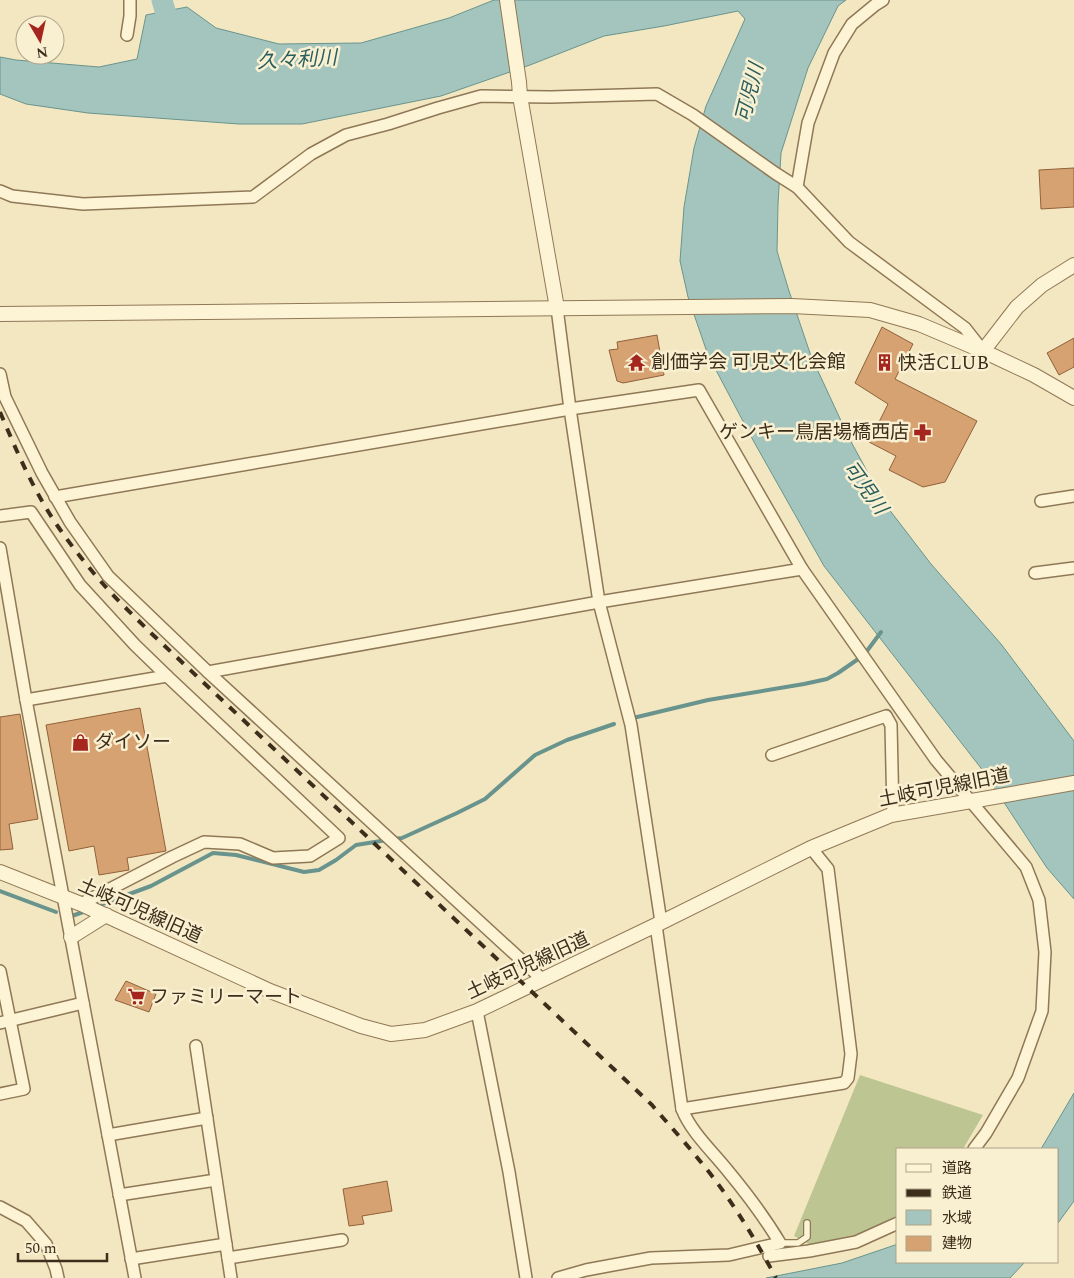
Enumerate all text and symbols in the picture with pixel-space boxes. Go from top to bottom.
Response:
north arrow [15,15,65,65]
text: N [35,41,49,64]
water label: 久々利川 [256,43,340,77]
water label: 可児川 [728,58,772,126]
place label: 創価学会 可児文化会館 [651,348,846,377]
place label: 快活CLUB [898,349,989,378]
temple icon: 創価学会 可児文化会館 [627,352,647,372]
building icon: 快活CLUB [874,353,894,373]
place label: ゲンキー鳥居場橋西店 [719,418,909,447]
pharmacy icon: ゲンキー鳥居場橋西店 [913,422,933,442]
water label: 可児川 [835,455,896,523]
place label: ダイソー [95,728,171,757]
shop icon: ダイソー [71,732,91,752]
street label: 土岐可児線旧道 [876,761,1012,815]
street label: 土岐可児線旧道 [73,871,207,951]
street label: 土岐可児線旧道 [462,925,594,1007]
place label: ファミリーマート [150,983,302,1012]
supermarket icon: ファミリーマート [126,987,146,1007]
legend [896,1148,1059,1263]
text: 道路 [942,1157,972,1180]
text: 鉄道 [942,1182,972,1205]
text: 水域 [942,1207,972,1230]
scale bar [18,1230,106,1262]
text: 建物 [942,1232,972,1255]
text: 50 m [25,1237,57,1260]

